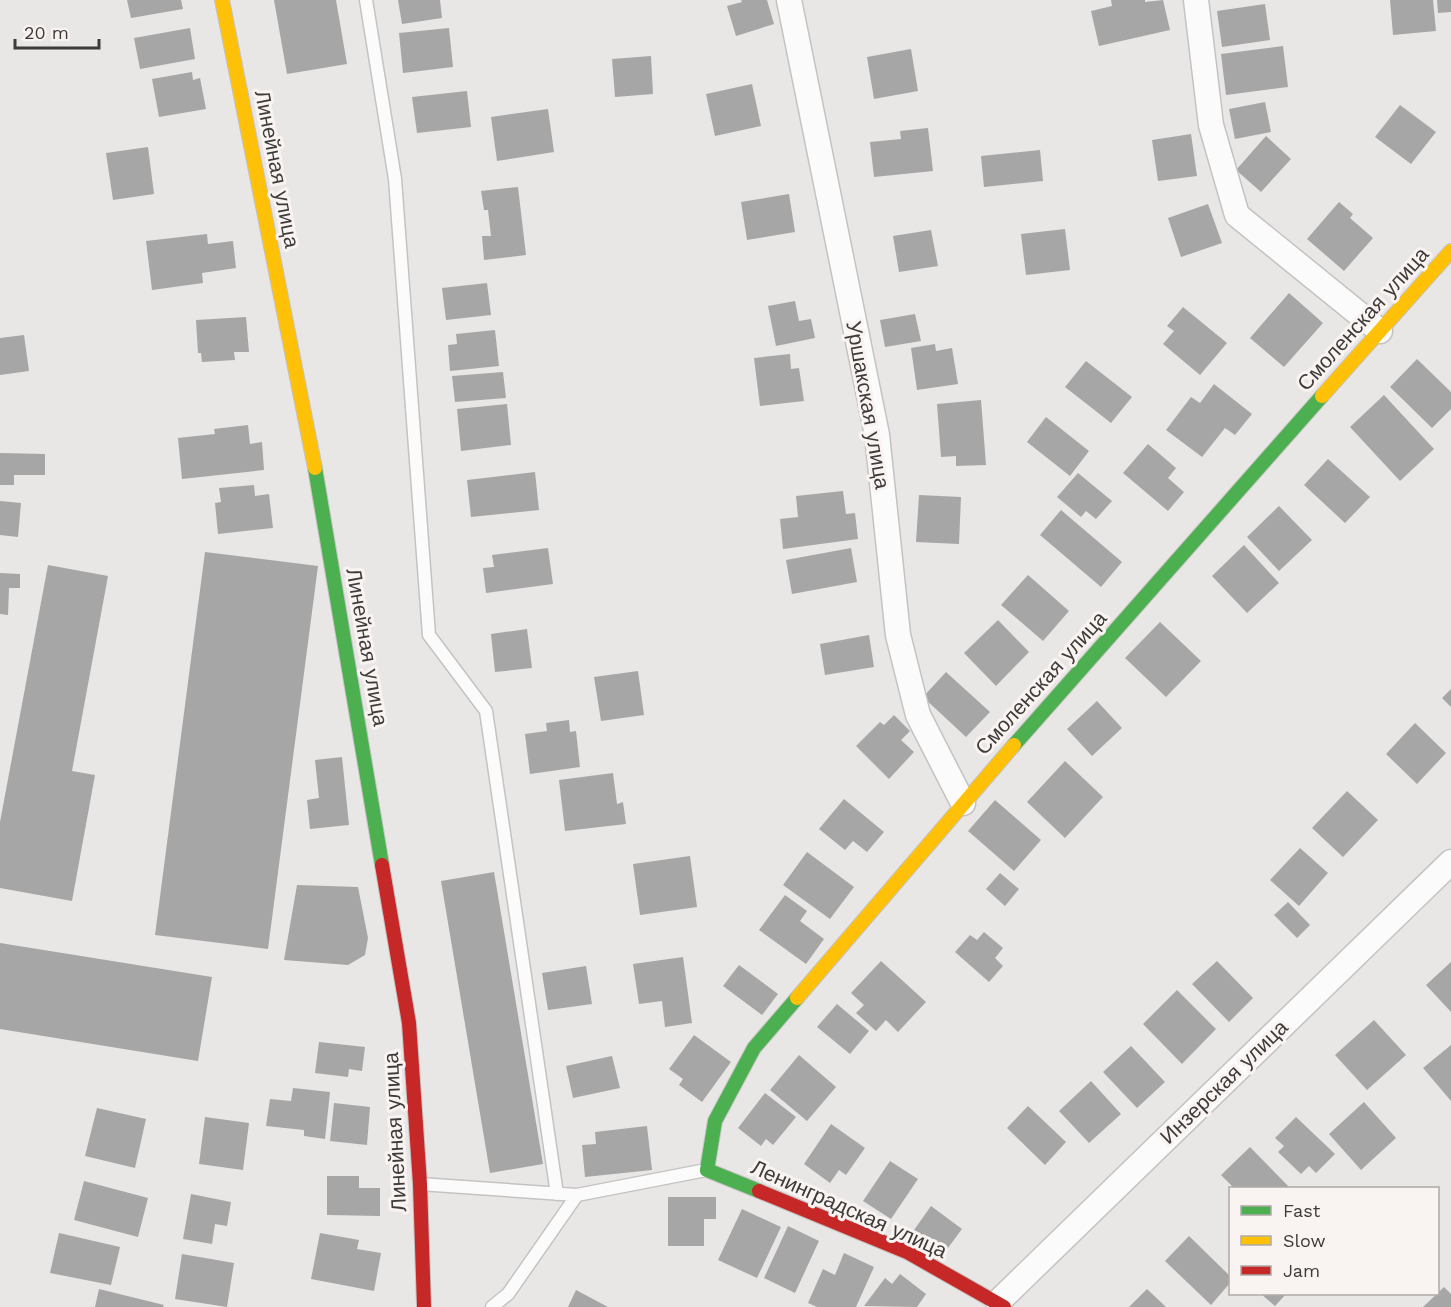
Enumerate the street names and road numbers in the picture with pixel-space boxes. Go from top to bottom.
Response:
street label: Линейная улица [250,88,305,250]
street label: Смоленская улица [1292,242,1434,396]
street label: Уршакская улица [841,319,896,491]
street label: Линейная улица [341,566,394,728]
street label: Смоленская улица [970,606,1112,760]
street label: Инзерская улица [1155,1014,1293,1149]
street label: Линейная улица [378,1051,411,1213]
street label: Ленинградская улица [747,1154,951,1263]

